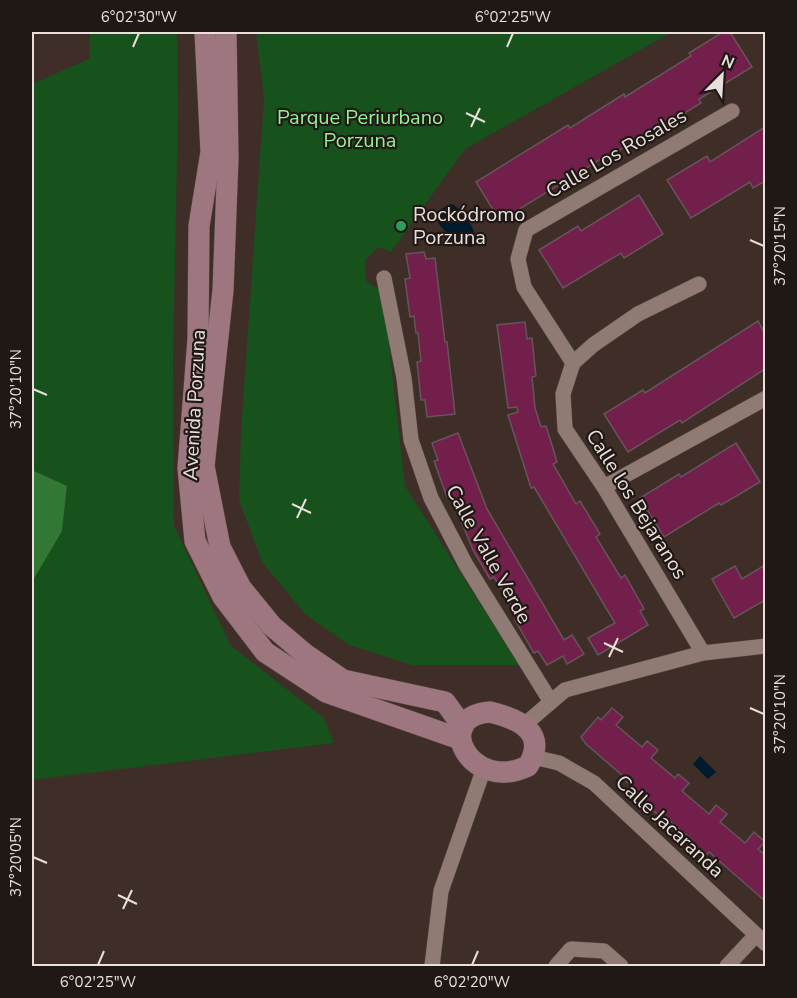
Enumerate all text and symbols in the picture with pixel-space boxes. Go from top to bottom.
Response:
text: 6°02'30"W [101,7,178,27]
text: 6°02'25"W [475,7,552,27]
north arrow [692,45,752,105]
text: N [718,50,738,75]
street label: Calle Los Rosales [541,102,692,205]
park label: Parque Periurbano Porzuna [277,104,443,154]
place label: Rockódromo Porzuna [413,201,525,251]
text: 37°20'15"N [770,206,790,286]
marker: Rockódromo Porzuna [394,219,408,233]
street label: Avenida Porzuna [177,329,212,481]
text: 37°20'10"N [6,349,26,429]
street label: Calle los Bejaranos [580,424,694,584]
street label: Calle Valle Verde [439,480,538,628]
text: 37°20'10"N [770,674,790,754]
street label: Calle Jacaranda [609,769,730,884]
text: 37°20'05"N [6,817,26,897]
text: 6°02'25"W [60,972,137,992]
text: 6°02'20"W [434,972,511,992]

